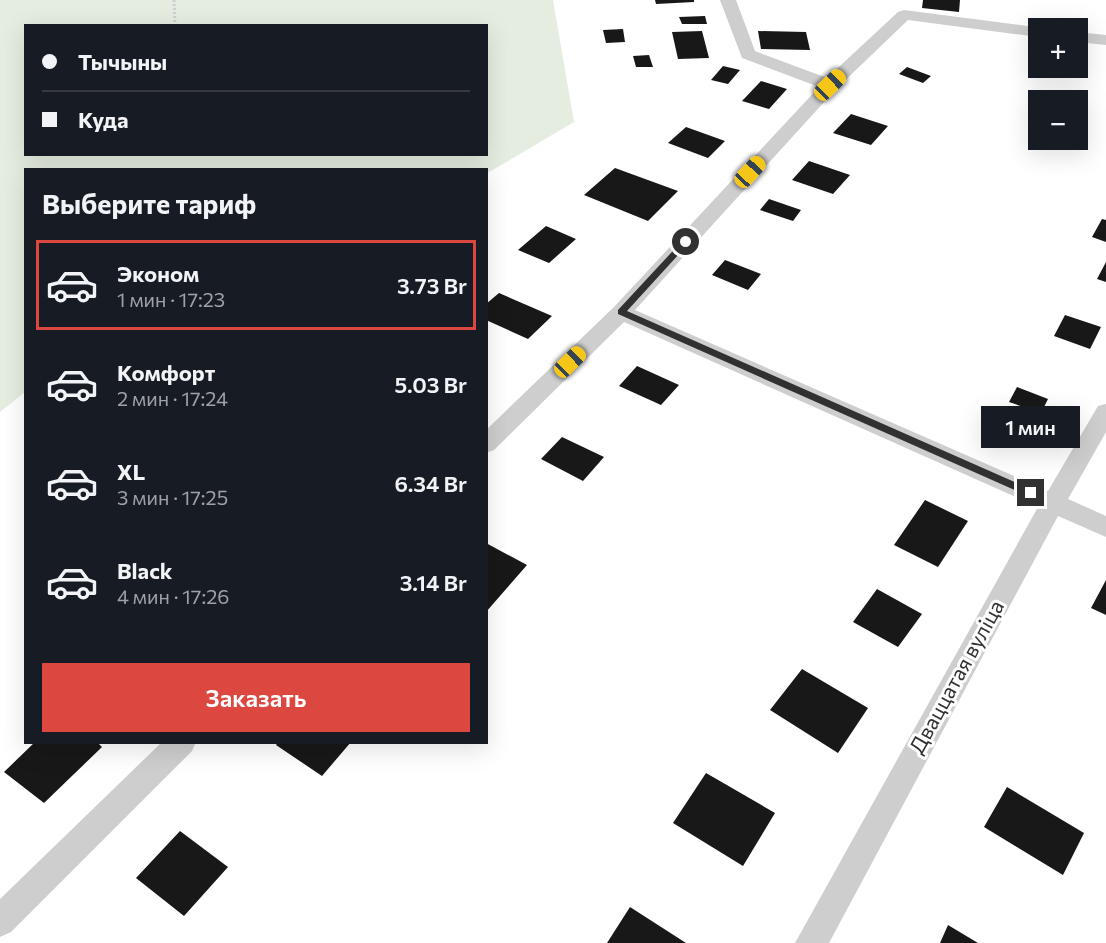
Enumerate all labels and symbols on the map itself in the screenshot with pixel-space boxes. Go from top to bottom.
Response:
car [811,66,849,104]
car [731,153,769,191]
route start [672,228,699,255]
car [551,343,589,381]
callout: 1 мин [982,406,1080,448]
route end [1017,479,1044,506]
street label: Дваццатая вуліца [903,595,1008,757]

